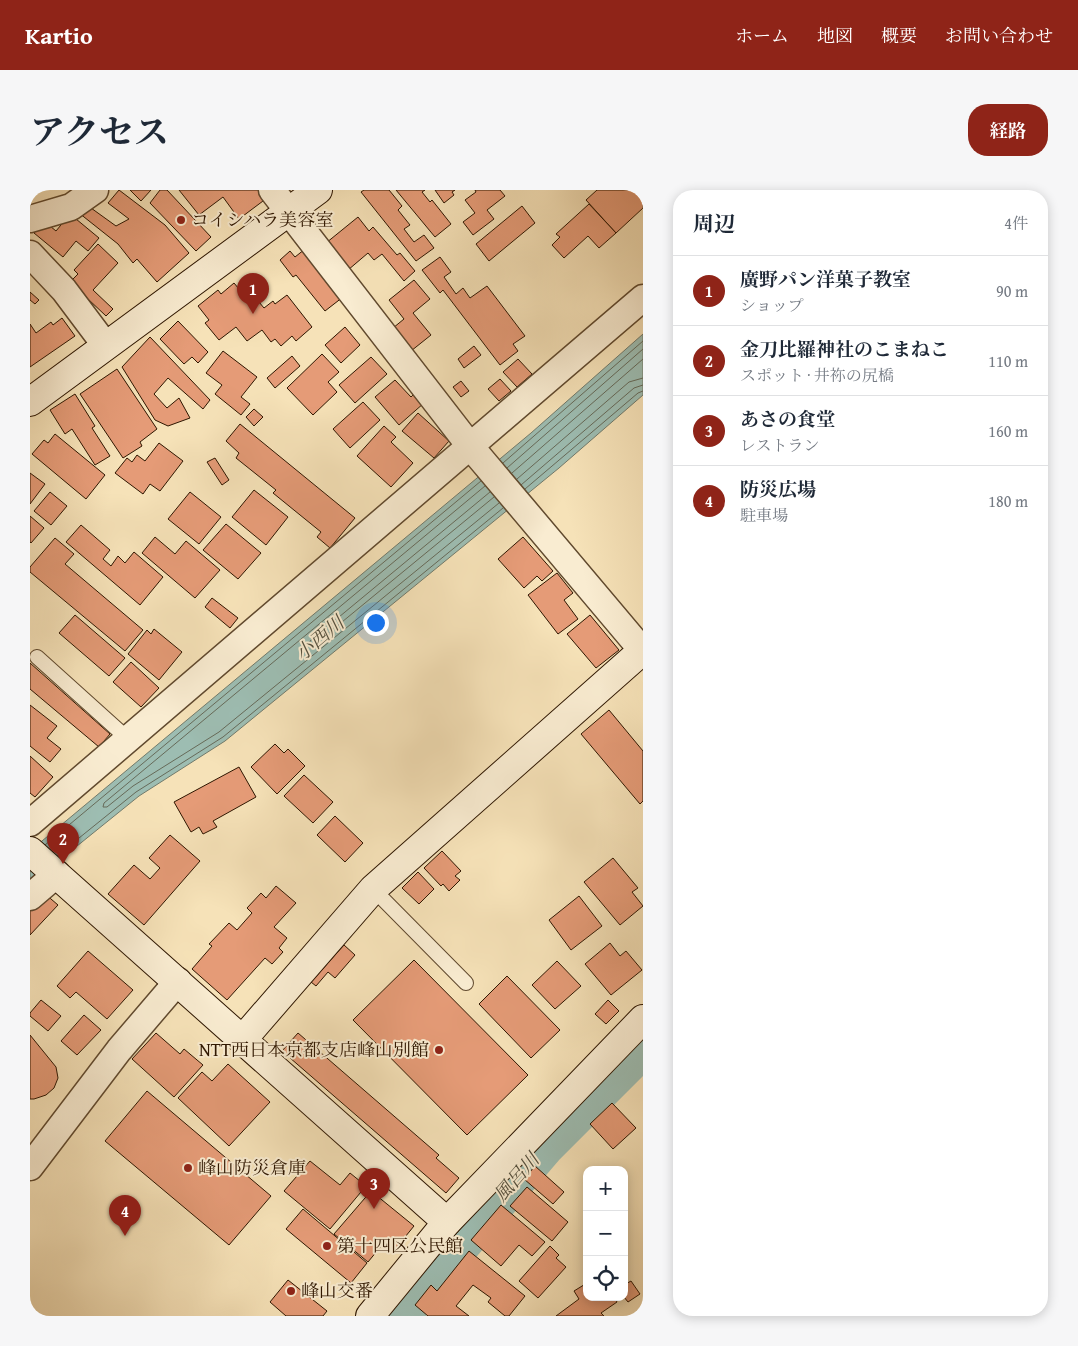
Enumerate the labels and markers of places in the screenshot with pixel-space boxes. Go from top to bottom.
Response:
place label: コイシハラ美容室 [191,206,333,233]
marker: コイシハラ美容室 [175,214,187,226]
pin: 1 [237,273,269,314]
pin: 2 [47,823,79,864]
place label: NTT西日本京都支店峰山別館 [199,1036,429,1063]
marker: NTT西日本京都支店峰山別館 [433,1044,445,1056]
place label: 峰山防災倉庫 [198,1154,306,1181]
marker: 峰山防災倉庫 [182,1162,194,1174]
pin: 3 [358,1168,390,1209]
pin: 4 [109,1195,141,1236]
place label: 第十四区公民館 [337,1232,463,1259]
marker: 第十四区公民館 [321,1240,333,1252]
place label: 峰山交番 [301,1277,373,1304]
marker: 峰山交番 [285,1285,297,1297]

